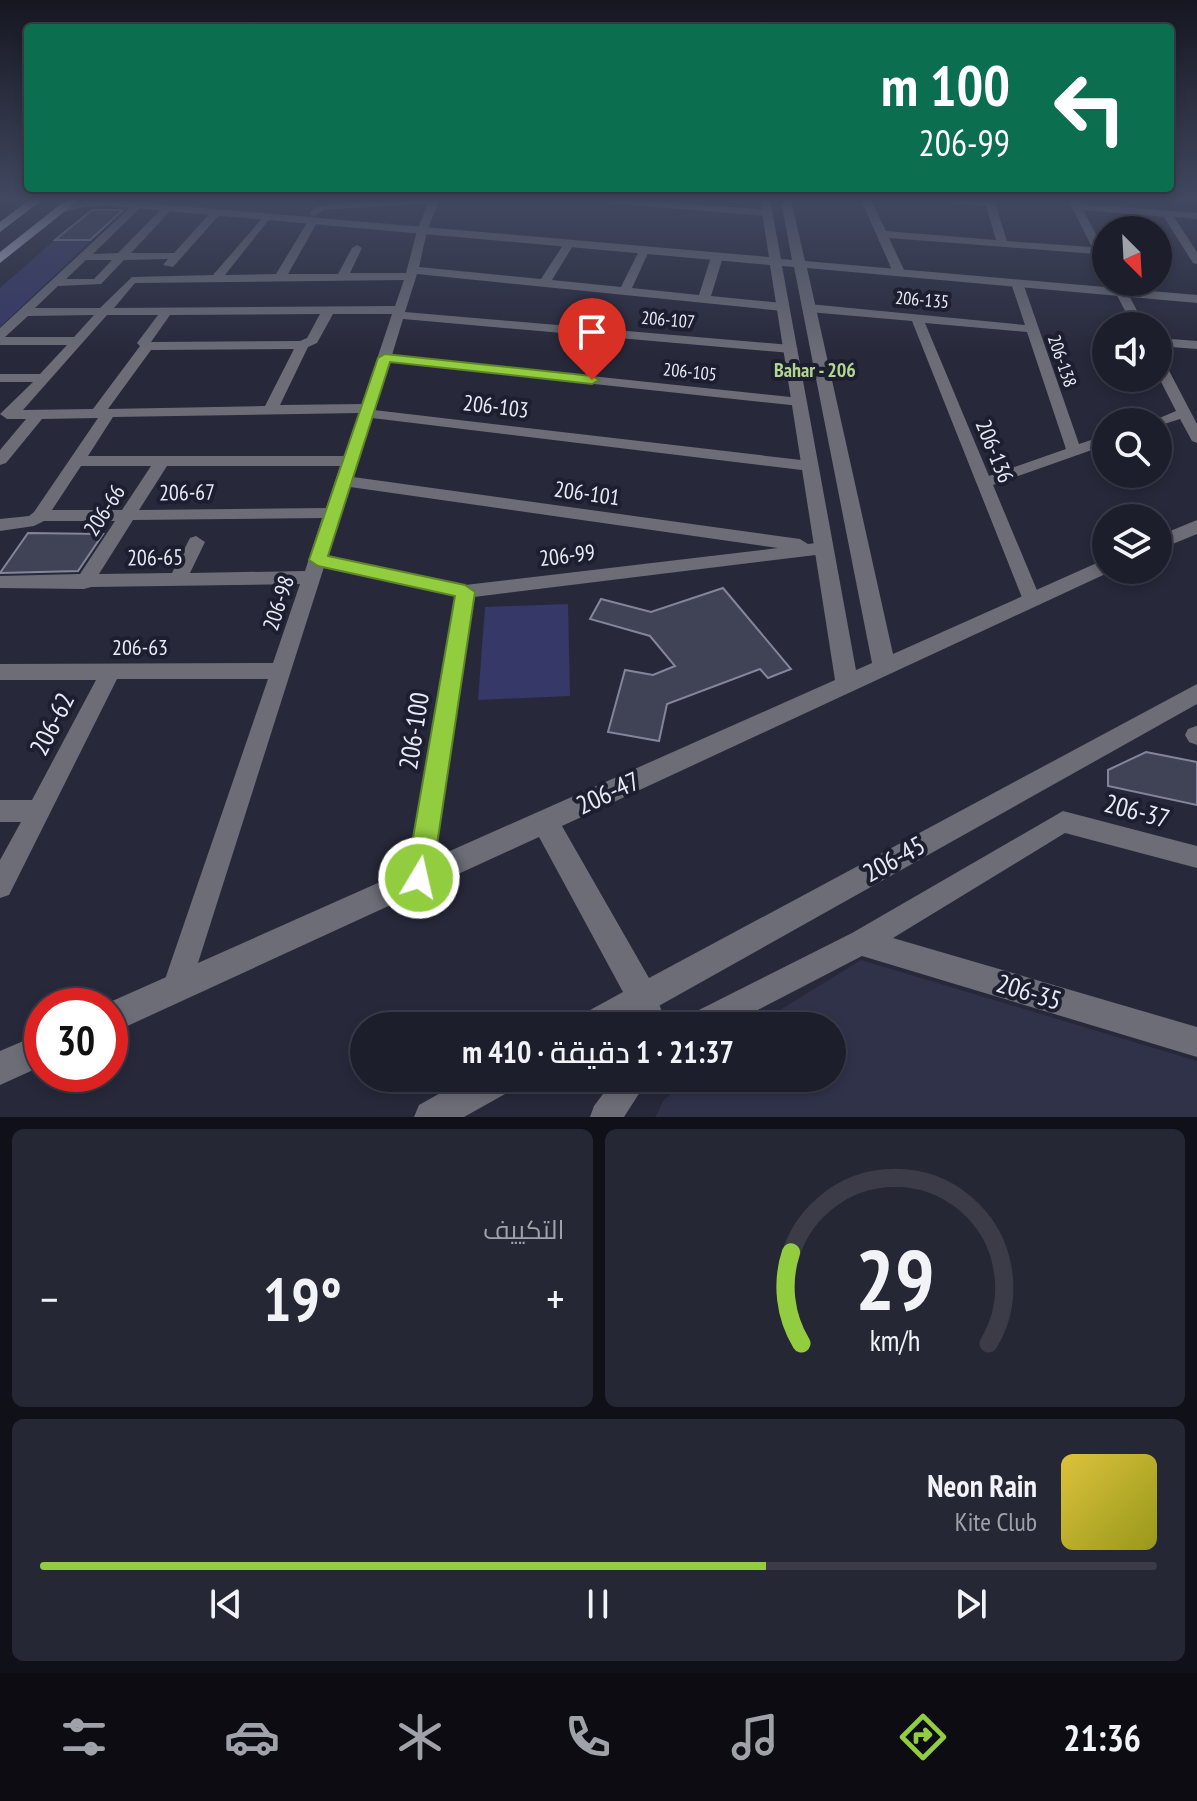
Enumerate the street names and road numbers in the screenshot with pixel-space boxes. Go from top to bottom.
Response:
street label: 206-135 [894,286,950,313]
street label: 206-107 [640,306,696,333]
street label: 206-138 [1043,332,1082,390]
street label: 206-105 [662,357,718,386]
street label: 206-103 [462,388,530,424]
street label: 206-136 [970,415,1020,487]
street label: 206-101 [552,475,622,511]
street label: 206-67 [159,478,215,506]
street label: 206-66 [77,479,131,541]
street label: 206-99 [538,538,596,572]
street label: 206-65 [127,543,183,571]
street label: 206-98 [256,572,300,634]
street label: 206-63 [112,633,168,661]
street label: 206-62 [22,687,81,761]
street label: 206-100 [391,690,436,772]
street label: 206-47 [571,764,645,821]
street label: 206-37 [1101,786,1173,835]
street label: 206-45 [857,828,931,889]
street label: 206-35 [993,966,1066,1017]

